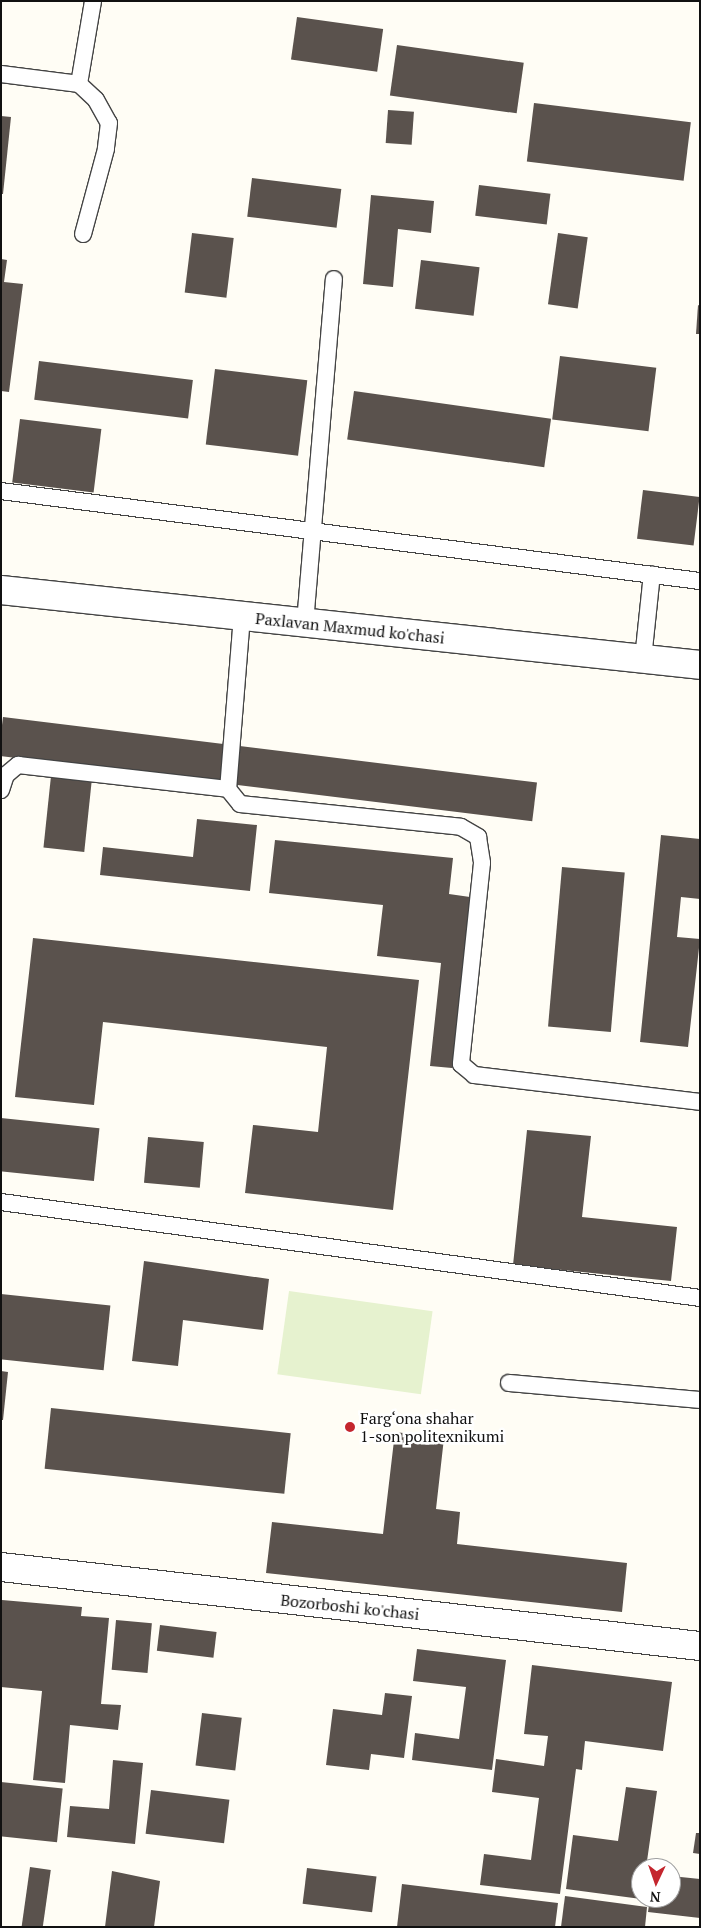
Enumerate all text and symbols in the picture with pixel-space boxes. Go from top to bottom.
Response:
street label: Paxlavan Maxmud ko'chasi [254,609,446,647]
place label: Farg‘ona shahar 1-son politexnikumi [360,1408,504,1446]
marker: Farg‘ona shahar 1-son politexnikumi [344,1421,356,1433]
street label: Bozorboshi ko'chasi [280,1590,420,1624]
north arrow [631,1858,681,1908]
text: N [649,1888,661,1907]

